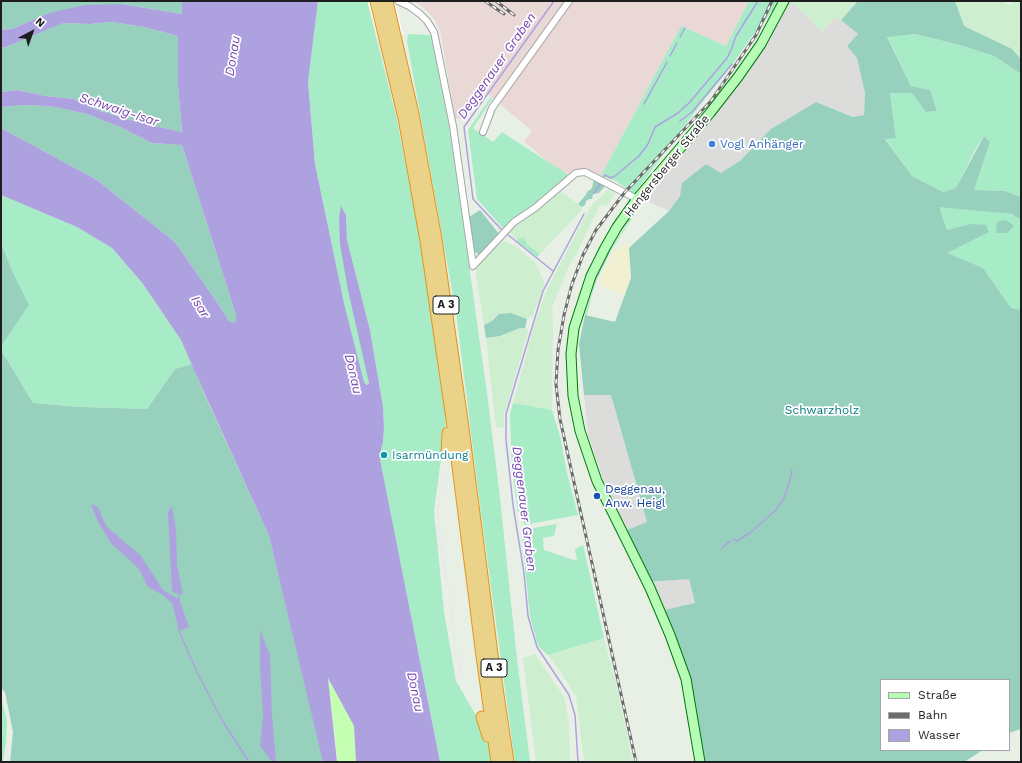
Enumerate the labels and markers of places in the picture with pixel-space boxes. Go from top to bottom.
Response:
place label: Vogl Anhänger [720,137,804,151]
marker: Vogl Anhänger [707,139,717,149]
place label: Isarmündung [392,448,468,462]
marker: Isarmündung [379,450,389,460]
place label: Deggenau, Anw. Heigl [605,482,665,510]
marker: Deggenau, Anw. Heigl [592,491,602,501]

